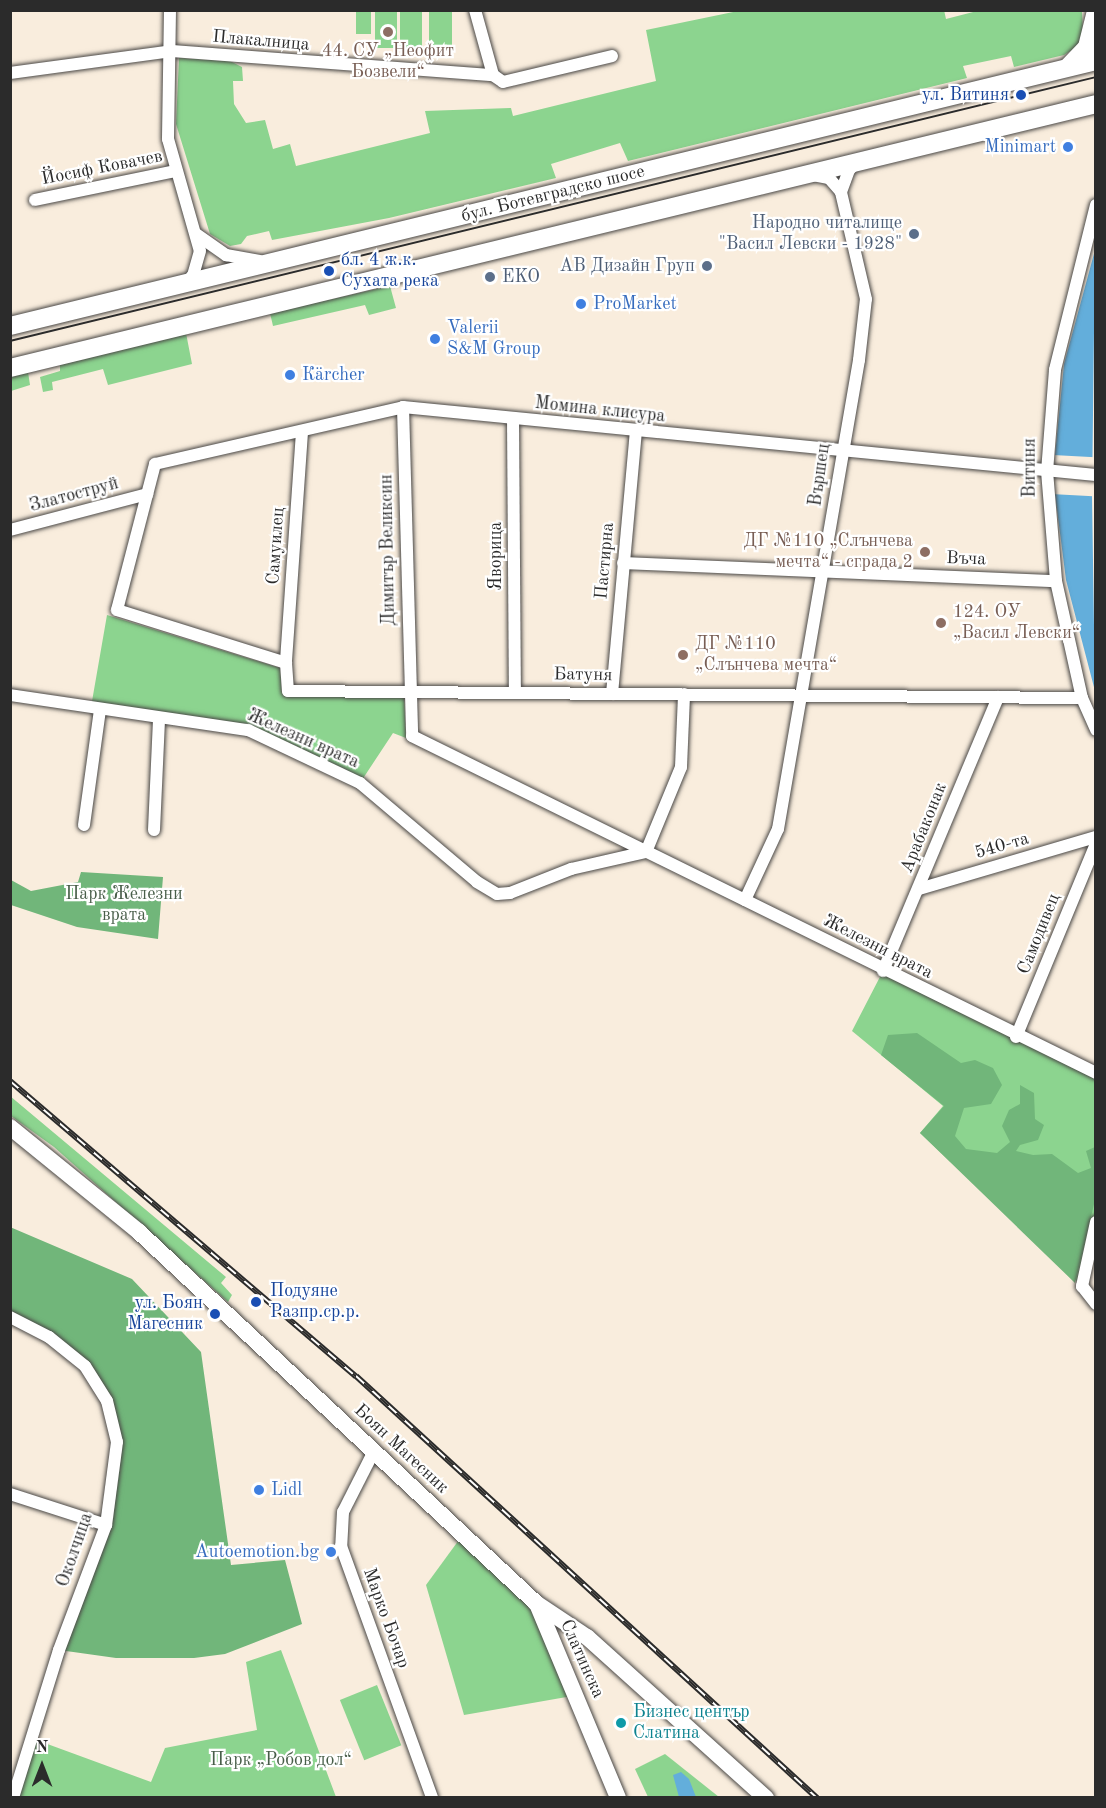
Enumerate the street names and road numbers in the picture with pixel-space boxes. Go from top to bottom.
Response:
street label: Плакалница [212,26,310,56]
street label: Йосиф Ковачев [40,146,164,190]
street label: бул. Ботевградско шосе [459,161,647,227]
street label: Момина клисура [534,392,666,428]
street label: Витиня [1019,438,1041,498]
street label: Вършец [805,442,835,508]
street label: Златоструй [27,473,121,517]
street label: Димитър Великсин [376,474,400,626]
street label: Самуилец [263,506,289,586]
street label: Яворица [485,522,507,590]
street label: Пастирна [591,522,619,600]
street label: Въча [946,548,986,570]
street label: Батуня [553,664,613,686]
street label: Железни врата [244,705,362,773]
street label: Арабаконак [896,780,952,876]
street label: 540-та [972,828,1032,864]
street label: Самодивец [1013,891,1065,977]
street label: Железни врата [819,910,937,984]
street label: Боян Магесник [349,1400,453,1498]
street label: Околчица [52,1510,98,1590]
street label: Марко Бочар [358,1565,414,1671]
street label: Слатинска [555,1616,609,1702]

